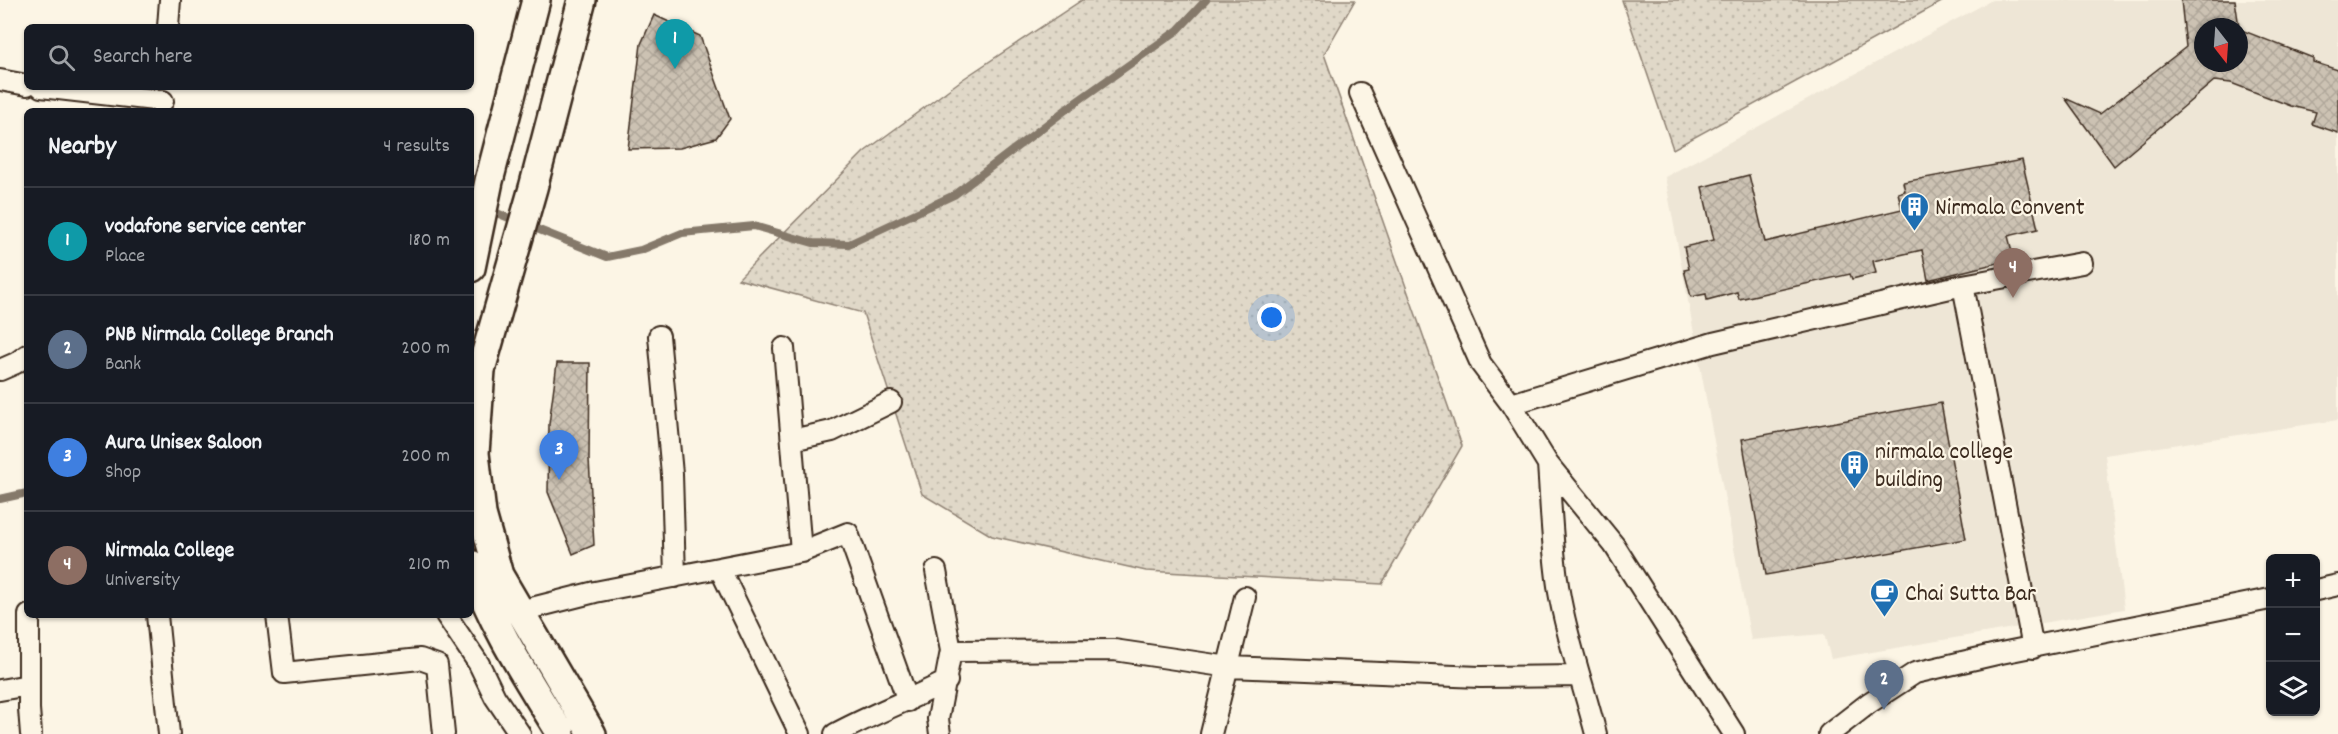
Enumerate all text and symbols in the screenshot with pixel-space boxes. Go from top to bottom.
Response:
north arrow [2194,18,2248,72]
pin: 1 [656,20,694,69]
search box [24,24,474,90]
icon: search [45,41,78,74]
text: Search here [93,42,192,73]
text: Nearby [48,129,116,166]
text: 4 results [383,133,450,161]
building icon: Nirmala Convent [1898,190,1930,232]
place label: Nirmala Convent [1935,192,2085,226]
text: vodafone service center [105,212,306,243]
text: 1 [65,227,70,255]
text: 180 m [408,227,450,255]
text: Place [105,243,145,271]
pin: 4 [1994,248,2032,298]
your location [1257,303,1286,332]
text: PNB Nirmala College Branch [105,320,334,351]
text: 2 [63,335,72,363]
text: 200 m [401,335,450,363]
text: Bank [105,351,141,379]
text: Aura Unisex Saloon [105,428,262,459]
pin: 3 [540,430,578,480]
place label: nirmala college building [1875,436,2013,498]
text: 3 [63,443,72,471]
text: 200 m [401,443,450,471]
building icon: nirmala college building [1838,448,1870,490]
text: Shop [105,459,141,487]
text: Nirmala College [105,536,234,567]
text: 4 [63,551,72,579]
text: 210 m [408,551,450,579]
map controls [2266,554,2320,716]
button: + [2266,554,2320,608]
text: University [105,567,180,595]
cafe icon: Chai Sutta Bar [1868,576,1900,618]
place label: Chai Sutta Bar [1905,578,2036,612]
button: − [2266,608,2320,662]
pin: 2 [1864,660,1904,710]
button: layers [2266,662,2320,716]

